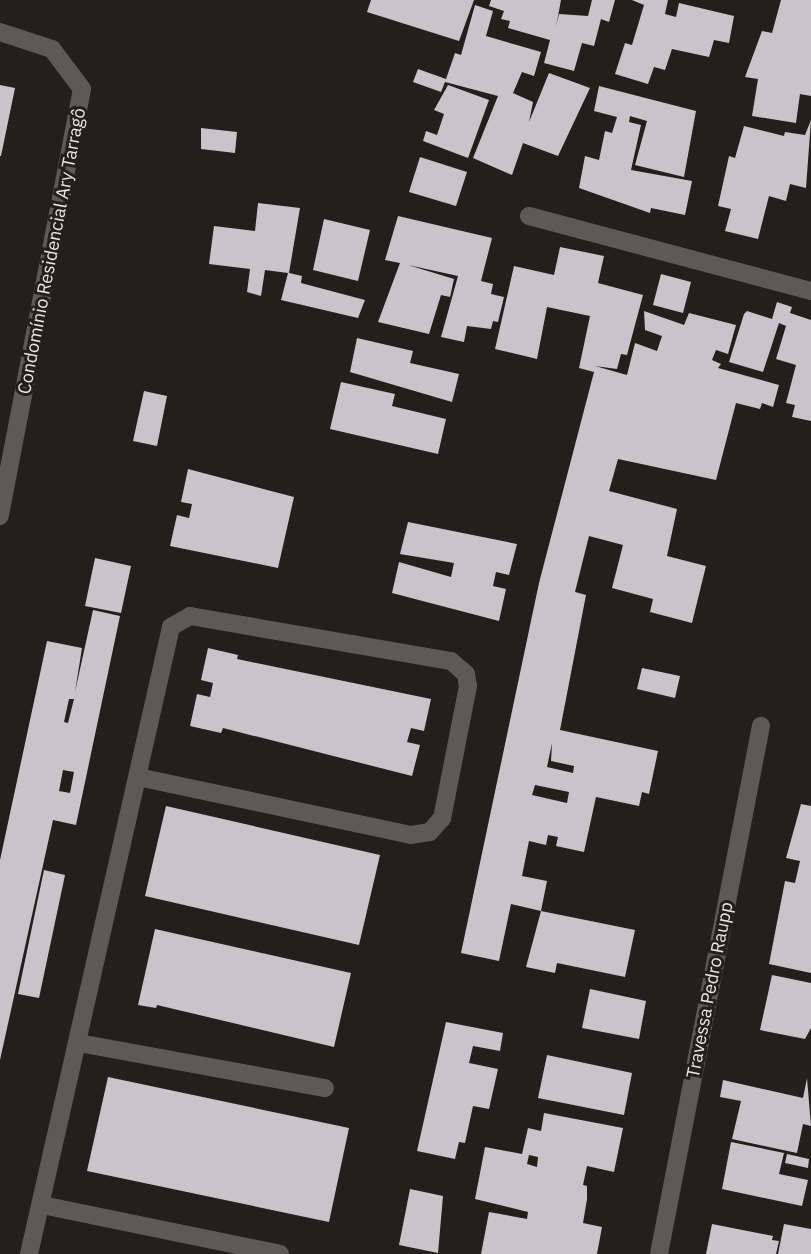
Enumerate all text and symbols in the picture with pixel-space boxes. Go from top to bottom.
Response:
street label: Condomínio Residencial Ary Tarragô [14,106,90,396]
street label: Travessa Pedro Raupp [682,900,738,1080]

